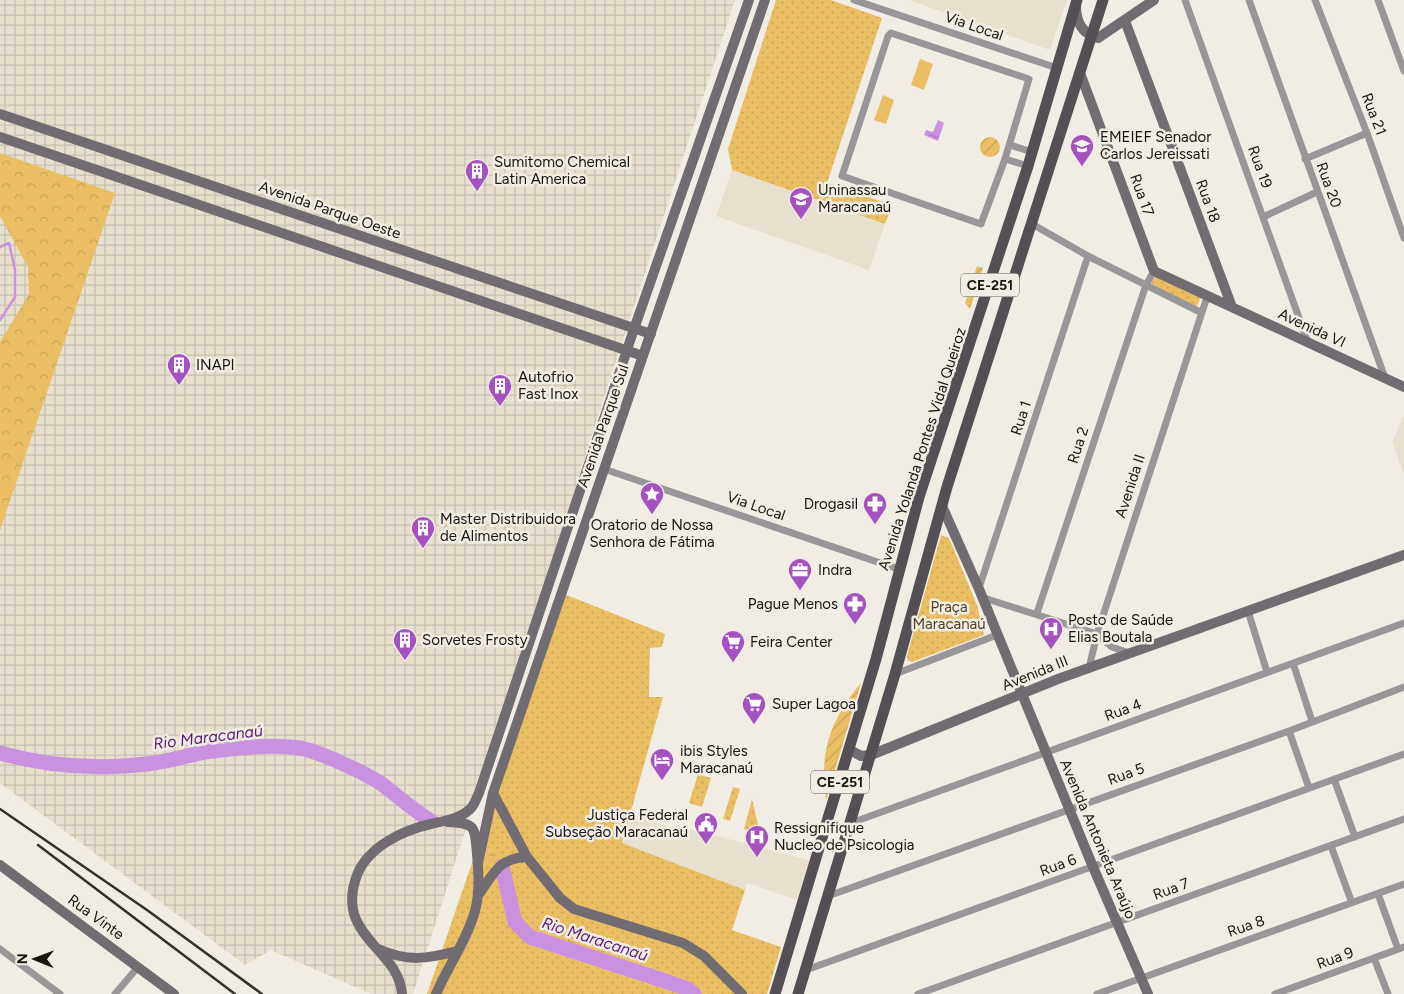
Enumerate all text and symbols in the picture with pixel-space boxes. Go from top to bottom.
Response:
street label: Via Local [942,8,1006,44]
street label: Rua 21 [1358,90,1390,138]
place label: EMEIEF Senador Carlos Jereissati [1100,128,1211,163]
school or university icon: EMEIEF Senador Carlos Jereissati [1069,133,1095,167]
street label: Rua 19 [1244,143,1276,191]
place label: Sumitomo Chemical Latin America [494,153,630,188]
building icon: Sumitomo Chemical Latin America [464,158,490,192]
street label: Rua 20 [1312,160,1346,210]
street label: Rua 17 [1126,172,1158,218]
street label: Avenida Parque Oeste [257,177,403,243]
street label: Rua 18 [1192,177,1224,225]
place label: Uninassau Maracanaú [818,181,891,216]
school or university icon: Uninassau Maracanaú [788,186,814,220]
road number: CE-251 [961,274,1019,296]
street label: Avenida VI [1275,305,1349,351]
street label: Avenida Yolanda Pontes Vidal Queiroz [874,325,970,573]
building icon: INAPI [166,352,192,386]
place label: INAPI [196,356,235,374]
street label: Avenida Parque Sul [574,362,632,490]
place label: Autofrio Fast Inox [518,368,578,403]
building icon: Autofrio Fast Inox [487,373,513,407]
street label: Rua 1 [1007,398,1035,438]
street label: Rua 2 [1064,424,1092,466]
street label: Avenida II [1111,452,1149,520]
place icon: Oratorio de Nossa Senhora de Fátima [639,481,665,515]
street label: Via Local [724,488,788,524]
pharmacy icon: Drogasil [862,491,888,525]
place label: Drogasil [804,495,858,513]
place label: Master Distribuidora de Alimentos [440,510,576,545]
building icon: Master Distribuidora de Alimentos [410,515,436,549]
place label: Oratorio de Nossa Senhora de Fátima [589,516,715,551]
office icon: Indra [787,557,813,591]
place label: Indra [818,561,852,579]
pharmacy icon: Pague Menos [842,591,868,625]
place label: Pague Menos [748,595,838,613]
park label: Praça Maracanaú [912,598,986,633]
place label: Posto de Saúde Elias Boutala [1068,611,1173,646]
hospital icon: Posto de Saúde Elias Boutala [1038,616,1064,650]
building icon: Sorvetes Frosty [392,627,418,661]
supermarket icon: Feira Center [720,629,746,663]
place label: Sorvetes Frosty [422,631,528,649]
place label: Feira Center [750,633,832,651]
street label: Avenida III [999,652,1071,694]
supermarket icon: Super Lagoa [741,691,767,725]
place label: Super Lagoa [772,695,856,713]
street label: Rua 4 [1102,695,1144,725]
water label: Rio Maracanaú [152,721,264,753]
place label: ibis Styles Maracanaú [680,742,753,777]
hotel icon: ibis Styles Maracanaú [649,747,675,781]
street label: Avenida Antonieta Araújo [1056,756,1140,922]
street label: Rua 5 [1105,759,1147,789]
road number: CE-251 [811,770,869,794]
place label: Justiça Federal Subseção Maracanaú [545,806,688,841]
public building icon: Justiça Federal Subseção Maracanaú [693,811,719,845]
place label: Ressignifique Nucleo de Psicologia [774,819,915,854]
hospital icon: Ressignifique Nucleo de Psicologia [744,824,770,858]
street label: Rua 6 [1037,850,1079,880]
street label: Rua 7 [1150,874,1192,904]
street label: Rua Vinte [64,891,128,943]
street label: Rua 8 [1225,911,1267,941]
water label: Rio Maracanaú [540,913,650,965]
north arrow [10,934,60,984]
street label: Rua 9 [1314,943,1356,973]
text: N [14,953,31,964]

